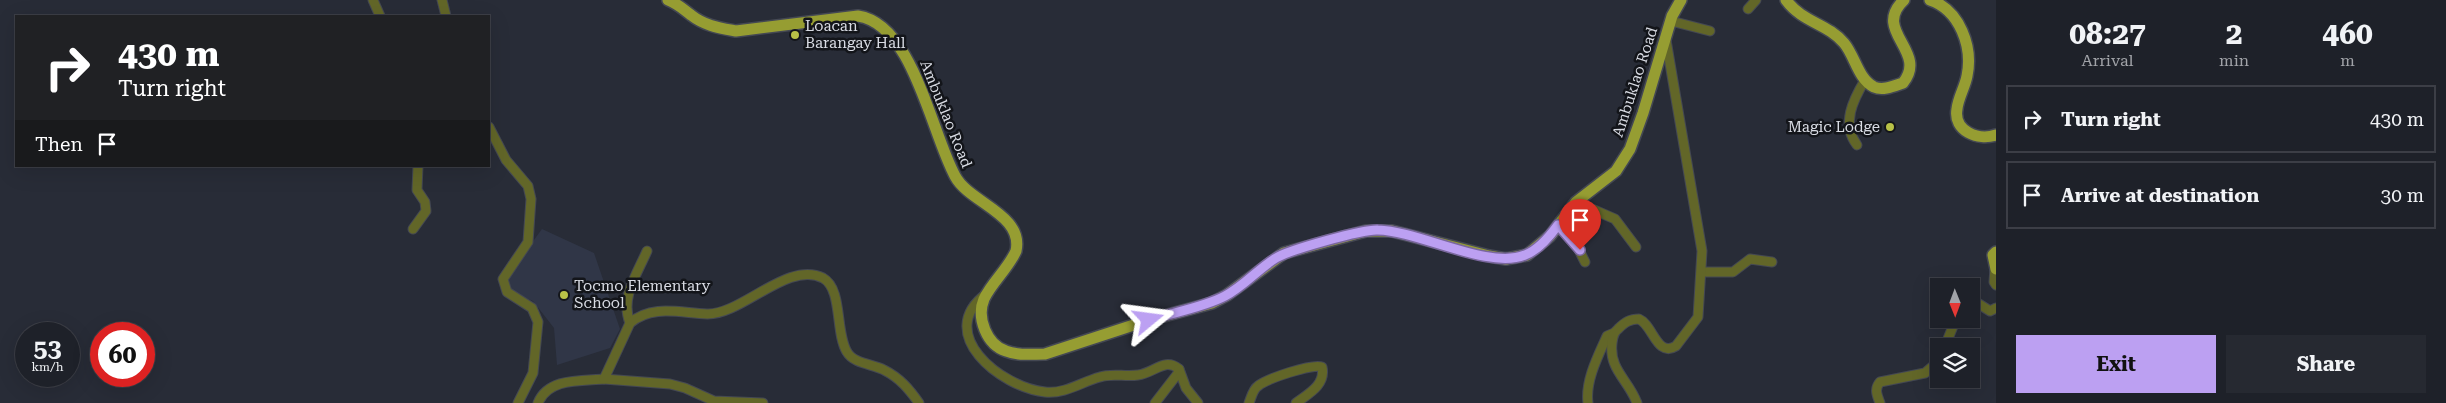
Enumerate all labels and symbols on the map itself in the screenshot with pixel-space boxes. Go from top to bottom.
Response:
place label: Loacan Barangay Hall [805,17,906,52]
street label: Ambuklao Road [1609,24,1661,139]
marker: Loacan Barangay Hall [789,29,801,41]
street label: Ambuklao Road [916,58,976,171]
place label: Magic Lodge [1788,118,1880,136]
marker: Magic Lodge [1884,121,1896,133]
pin [1559,199,1601,250]
place label: Tocmo Elementary School [574,277,711,312]
north arrow [1930,278,1980,328]
marker: Tocmo Elementary School [558,289,570,301]
position arrow [1122,293,1174,345]
speed limit sign: 60 [90,322,155,387]

